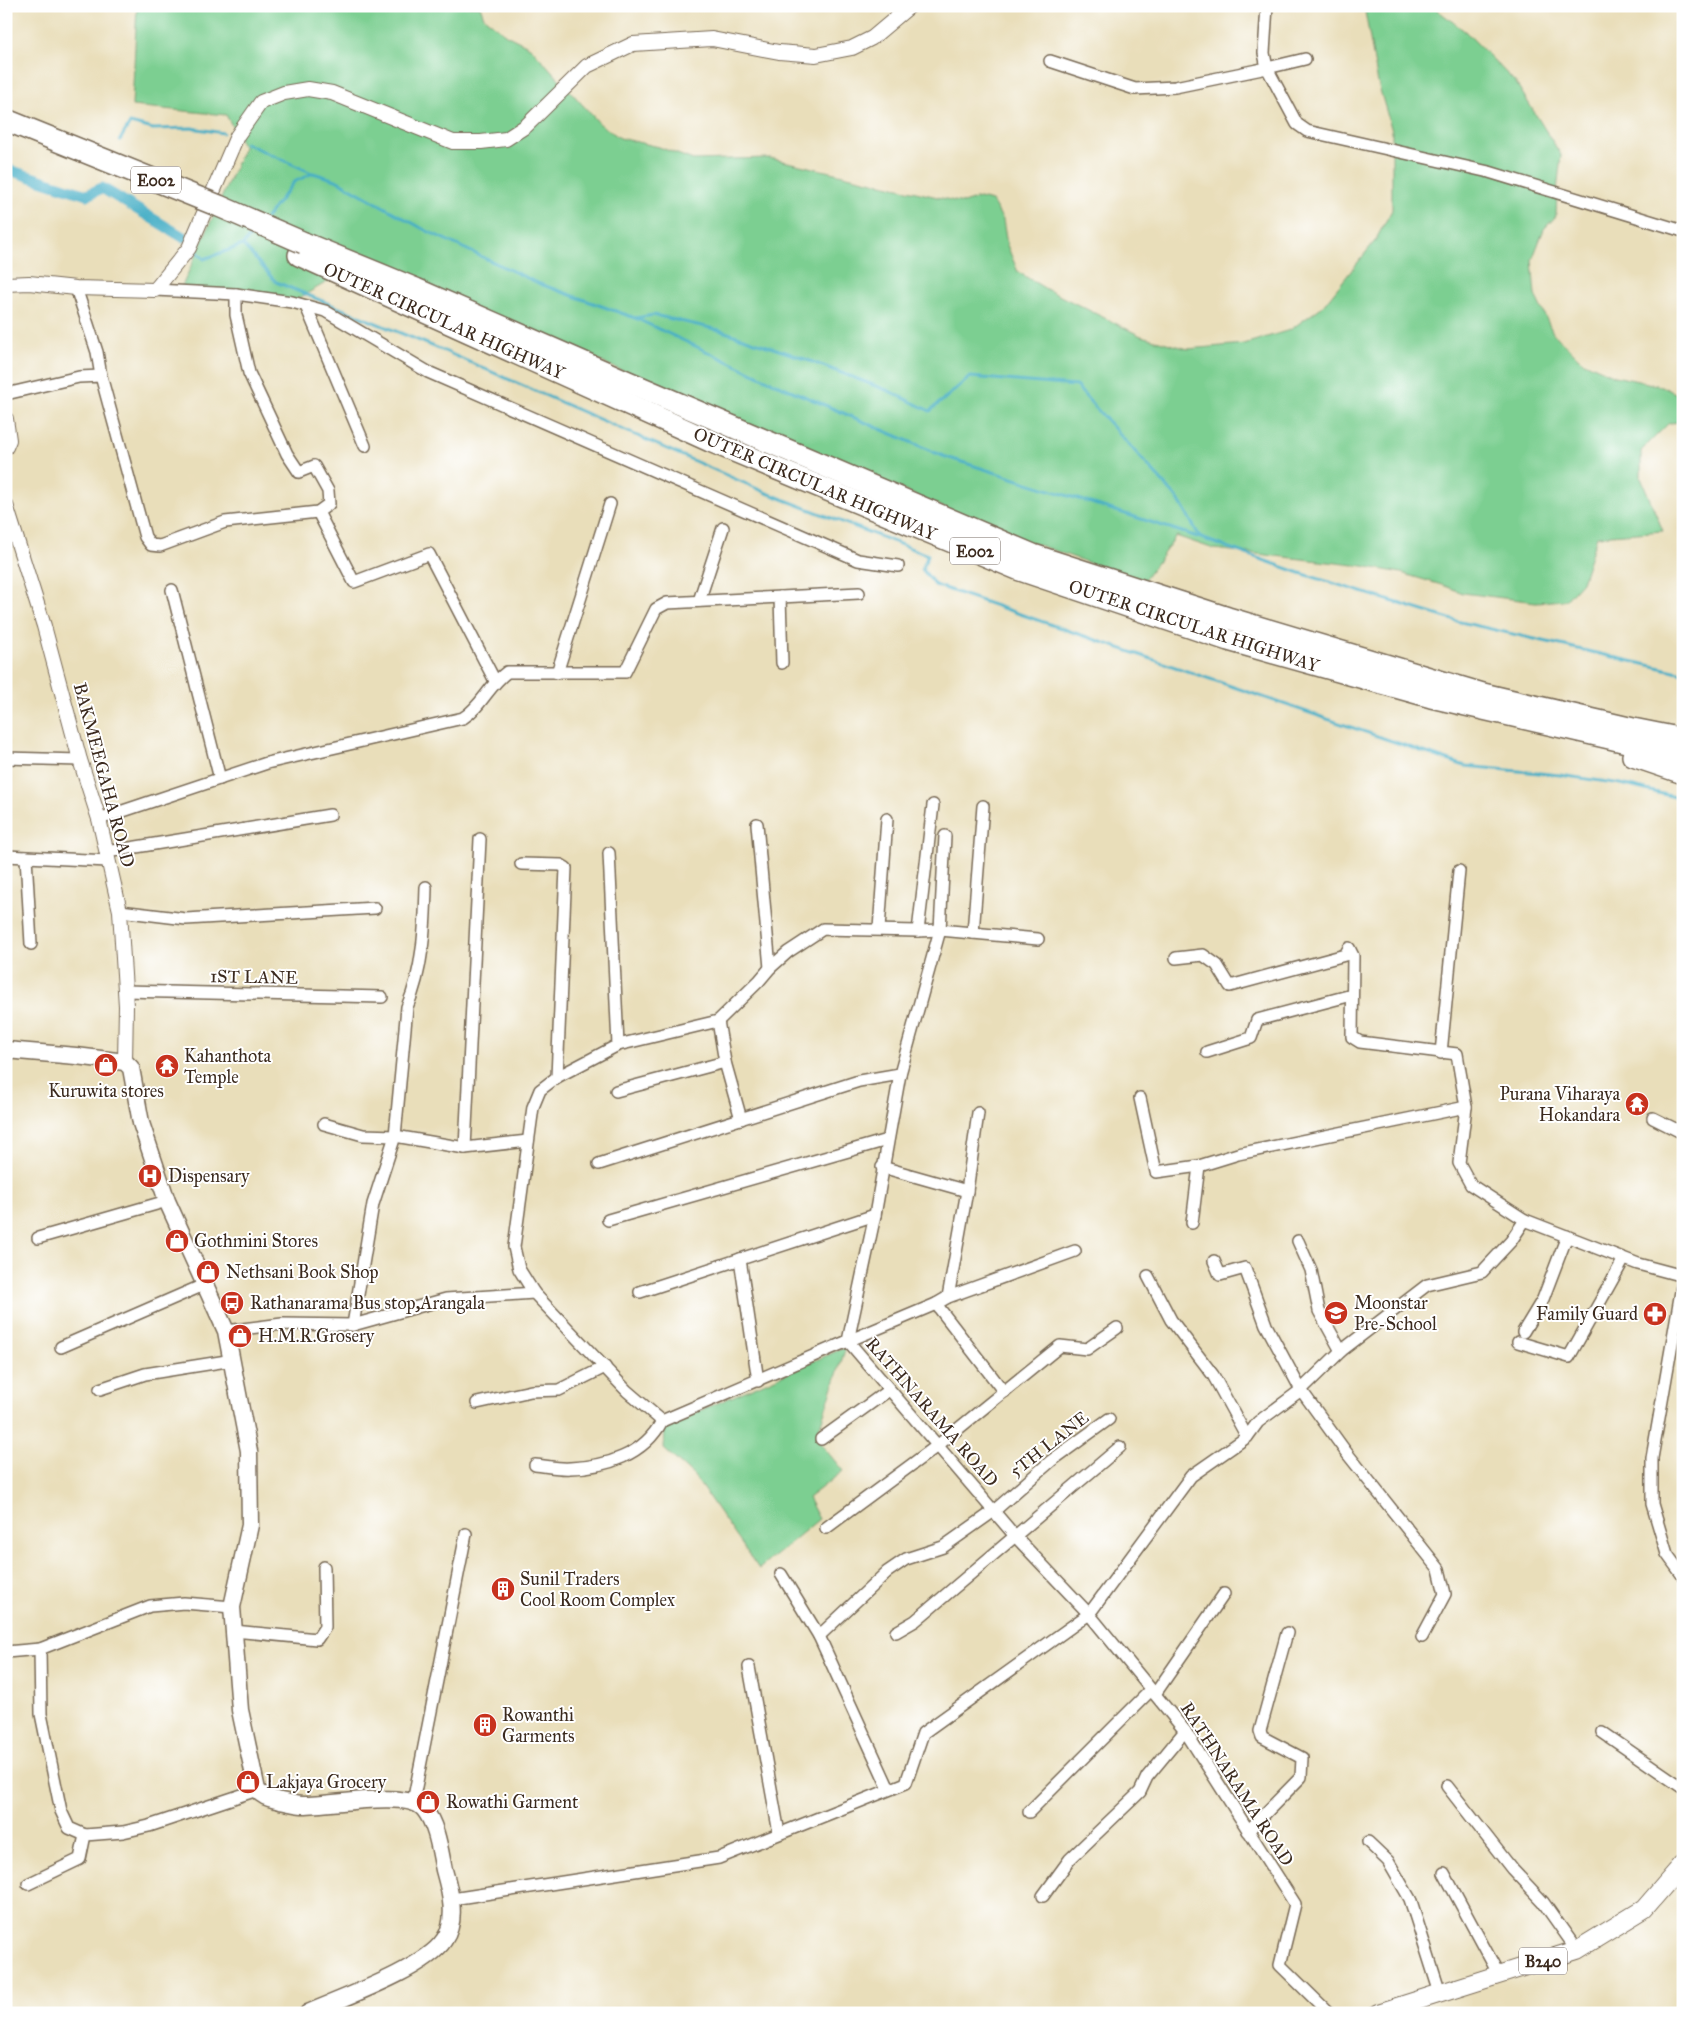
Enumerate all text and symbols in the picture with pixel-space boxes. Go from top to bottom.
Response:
road number: E002 [131,166,181,194]
street label: OUTER CIRCULAR HIGHWAY [320,258,569,385]
street label: OUTER CIRCULAR HIGHWAY [690,423,940,546]
road number: E002 [950,538,1000,564]
street label: OUTER CIRCULAR HIGHWAY [1066,575,1323,677]
street label: BAKMEEGAHA ROAD [69,680,139,870]
street label: 1ST LANE [210,965,298,989]
place label: Kahanthota Temple [184,1045,272,1088]
shop icon: Kuruwita stores [93,1052,119,1078]
temple icon: Kahanthota Temple [154,1053,180,1079]
place label: Kuruwita stores [48,1080,164,1102]
place label: Purana Viharaya Hokandara [1499,1083,1620,1126]
temple icon: Purana Viharaya Hokandara [1624,1091,1650,1117]
hospital icon: Dispensary [137,1163,163,1189]
place label: Dispensary [168,1165,250,1187]
shop icon: Gothmini Stores [164,1228,190,1254]
place label: Gothmini Stores [194,1230,318,1252]
shop icon: Nethsani Book Shop [195,1259,221,1285]
place label: Nethsani Book Shop [226,1261,379,1283]
bus stop icon: Rathanarama Bus stop,Arangala [219,1290,245,1316]
place label: Rathanarama Bus stop,Arangala [250,1292,485,1315]
place label: Moonstar Pre-School [1354,1292,1437,1335]
school or university icon: Moonstar Pre-School [1323,1300,1349,1326]
pharmacy icon: Family Guard [1642,1301,1668,1327]
place label: Family Guard [1536,1303,1638,1325]
shop icon: H.M.R.Grosery [227,1323,253,1349]
place label: H.M.R.Grosery [258,1325,375,1347]
street label: RATHNARAMA ROAD [861,1333,1003,1491]
street label: 5TH LANE [1005,1406,1093,1482]
place label: Sunil Traders Cool Room Complex [520,1568,675,1611]
building icon: Sunil Traders Cool Room Complex [490,1576,516,1602]
street label: RATHNARAMA ROAD [1176,1698,1298,1870]
place label: Rowanthi Garments [502,1704,575,1747]
building icon: Rowanthi Garments [472,1712,498,1738]
shop icon: Lakjaya Grocery [235,1769,261,1795]
place label: Lakjaya Grocery [266,1771,387,1793]
shop icon: Rowathi Garment [415,1789,441,1815]
place label: Rowathi Garment [446,1791,579,1813]
road number: B240 [1519,1948,1567,1974]

